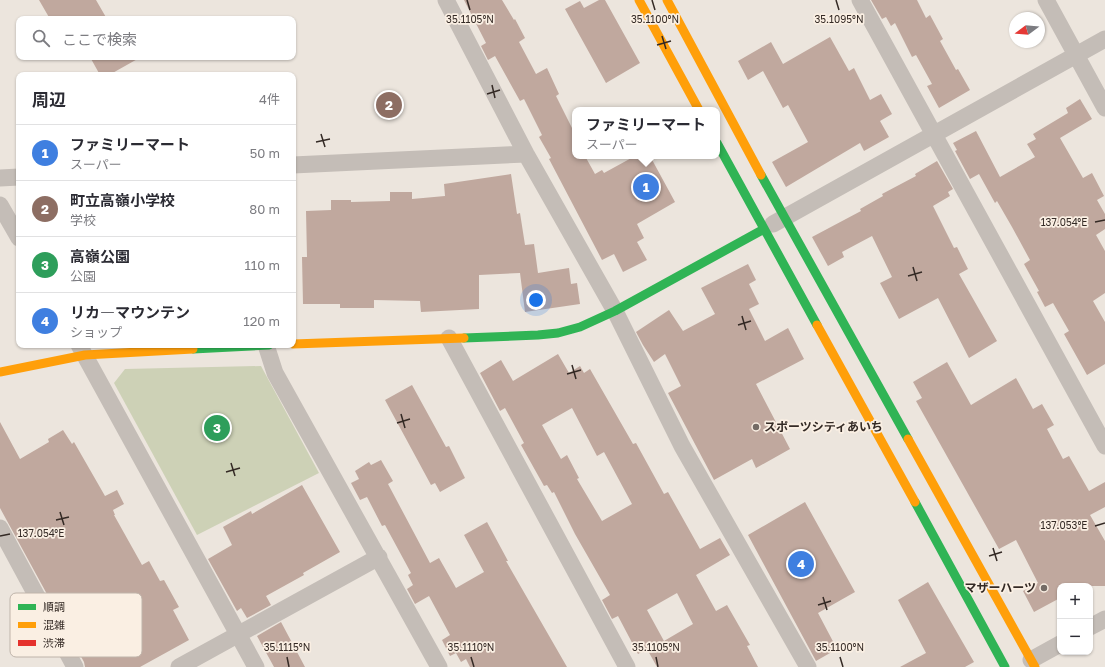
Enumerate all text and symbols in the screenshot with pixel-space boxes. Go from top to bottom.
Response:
north arrow [1009,12,1045,48]
text: 35.1105°N [446,13,494,25]
text: 35.1100°N [631,13,679,25]
text: 35.1095°N [814,13,864,25]
search box [16,16,296,60]
icon: search [30,27,52,49]
text: ここで検索 [62,30,137,48]
text: 周辺 [32,89,66,110]
pin: 2 [376,90,402,120]
text: 4件 [259,91,280,107]
popup [572,107,720,159]
text: ファミリーマート [586,115,706,133]
text: ファミリーマート [70,135,190,153]
text: スーパー [586,136,638,152]
text: 1 [42,145,48,161]
text: 50 m [250,145,280,161]
text: スーパー [70,156,122,172]
pin: 1 [633,172,659,202]
text: 町立高嶺小学校 [70,191,175,209]
text: 2 [41,201,49,217]
text: 80 m [249,201,280,217]
text: 学校 [70,212,96,228]
text: 137.054°E [1041,216,1087,228]
text: 高嶺公園 [70,247,130,265]
text: 3 [41,257,49,273]
text: 110 m [245,257,280,273]
text: 公園 [70,268,96,284]
your location [526,290,546,310]
text: リカ―マウンテン [70,303,190,321]
text: 4 [41,313,49,329]
text: 120 m [243,313,280,329]
text: ショップ [70,324,122,340]
pin: 3 [204,413,230,443]
place label: スポーツシティあいち [764,419,883,434]
marker: スポーツシティあいち [751,422,761,432]
text: 137.053°E [1041,519,1087,531]
text: 137.054°E [18,527,64,539]
pin: 4 [788,549,814,579]
place label: マザーハーツ [964,580,1036,595]
marker: マザーハーツ [1039,583,1049,593]
map controls [1057,583,1093,655]
button: + [1057,583,1093,619]
legend [10,593,142,657]
text: 順調 [43,600,65,613]
text: 混雑 [43,618,65,631]
button: − [1057,619,1093,655]
text: 渋滞 [43,636,65,649]
text: 35.1115°N [264,641,310,653]
text: 35.1110°N [448,641,494,653]
text: 35.1105°N [632,641,680,653]
text: 35.1100°N [816,641,864,653]

